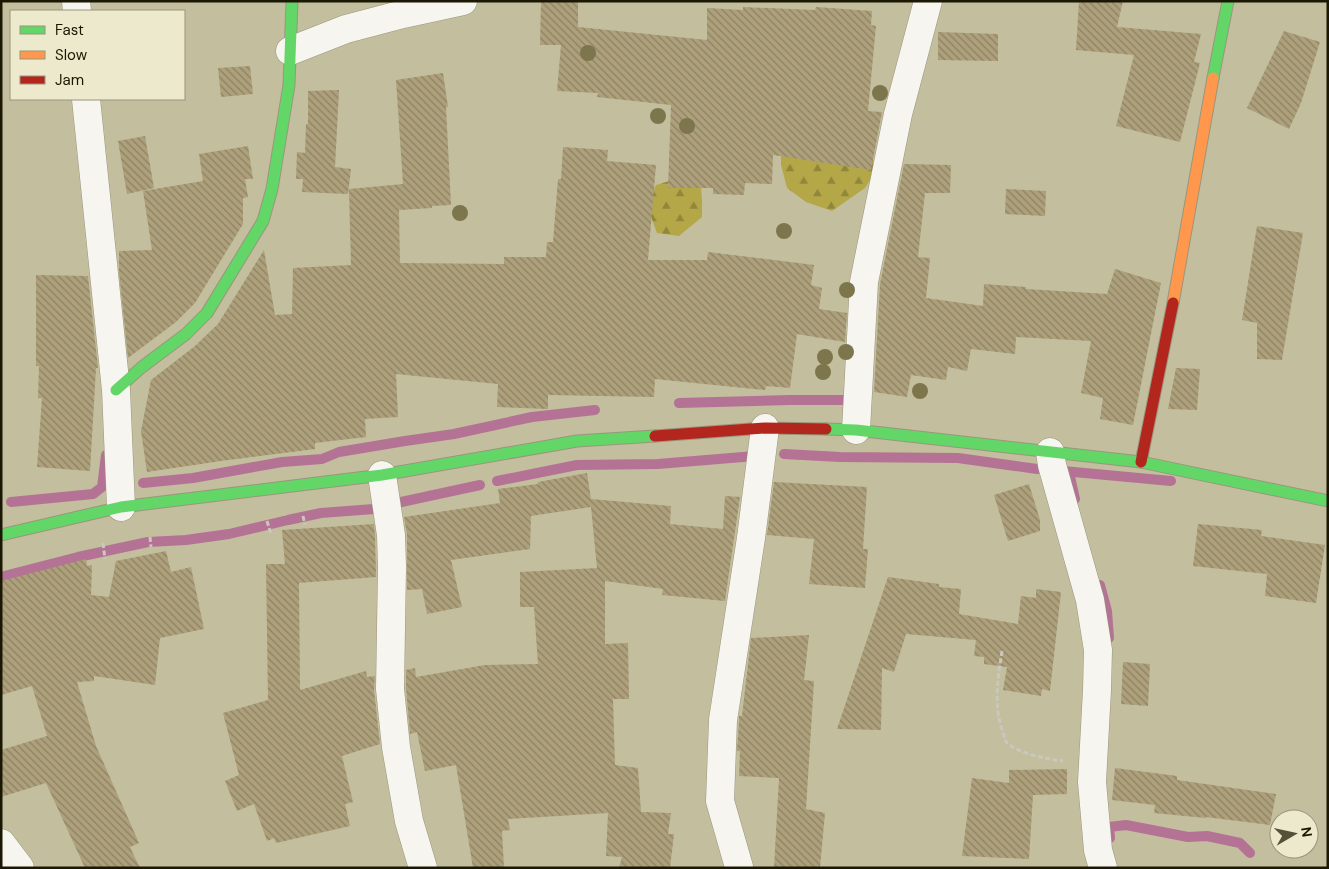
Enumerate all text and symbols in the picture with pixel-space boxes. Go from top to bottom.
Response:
legend [10,10,185,100]
text: Fast [55,20,84,40]
text: Slow [55,45,88,65]
text: Jam [55,70,84,90]
north arrow [1269,809,1319,859]
text: N [1297,826,1317,838]

